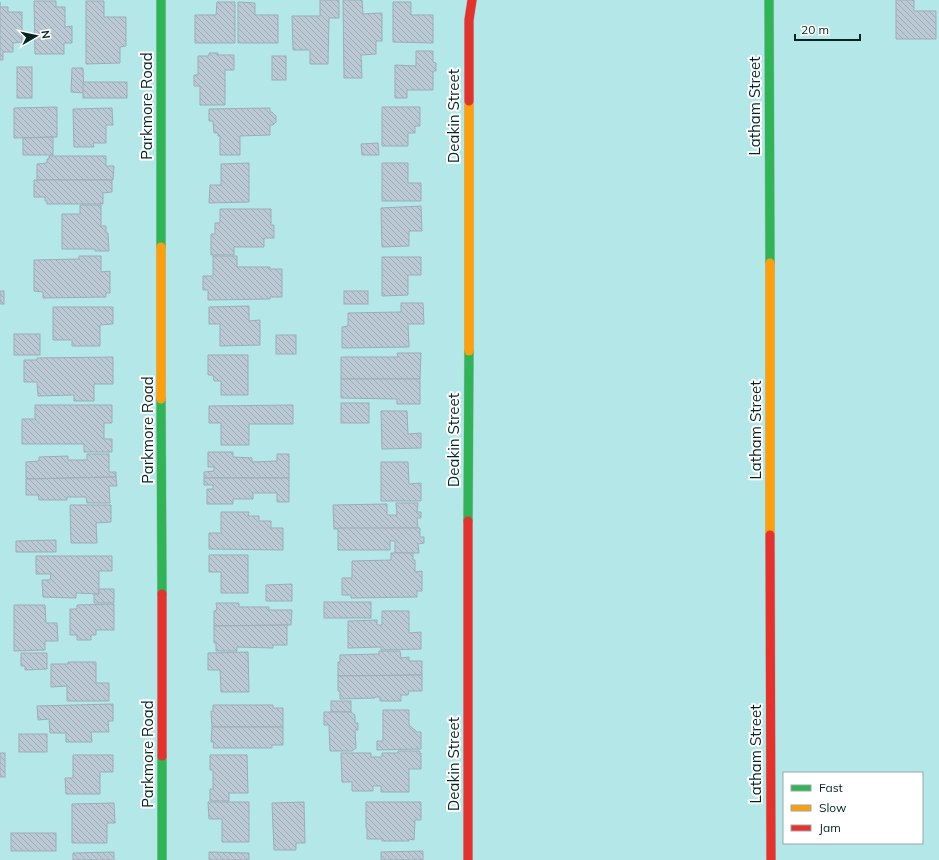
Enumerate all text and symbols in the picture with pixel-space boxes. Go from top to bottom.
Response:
north arrow [16,16,56,56]
scale bar [795,16,860,42]
text: 20 m [801,22,829,37]
text: N [38,29,53,40]
street label: Parkmore Road [137,52,156,160]
street label: Latham Street [745,57,764,155]
street label: Deakin Street [444,69,463,163]
street label: Parkmore Road [138,376,157,484]
street label: Latham Street [746,381,765,479]
street label: Deakin Street [444,393,463,487]
street label: Parkmore Road [138,700,157,808]
street label: Latham Street [746,705,765,803]
street label: Deakin Street [444,717,463,811]
legend [783,772,923,844]
text: Fast [819,780,843,795]
text: Slow [819,800,847,815]
text: Jam [819,820,841,835]

